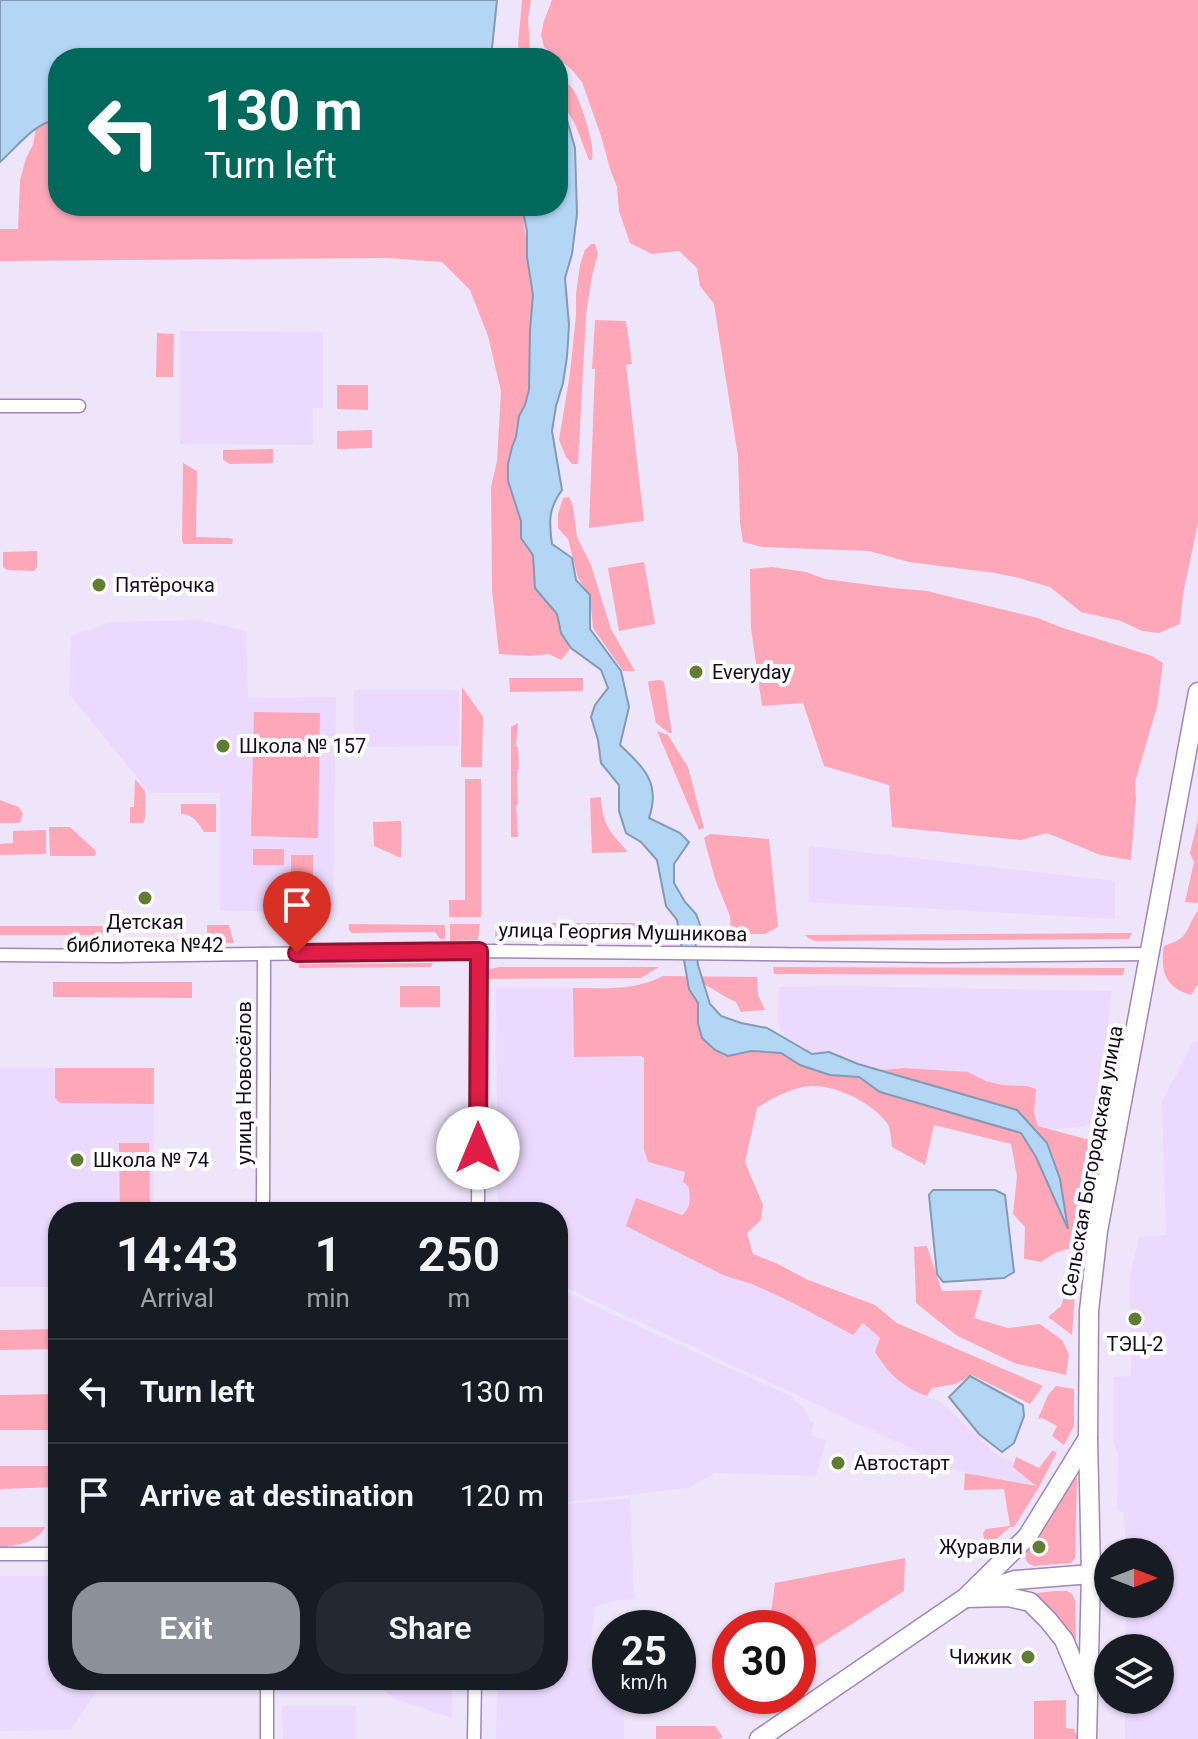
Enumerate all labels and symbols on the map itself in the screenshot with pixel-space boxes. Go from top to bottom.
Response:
place label: Пятёрочка [115,573,215,597]
marker: Пятёрочка [90,576,108,594]
place label: Everyday [712,660,792,684]
marker: Everyday [687,663,705,681]
place label: Школа № 157 [239,734,366,758]
marker: Школа № 157 [214,737,232,755]
pin [263,871,331,953]
marker: Детская библиотека №42 [136,889,154,907]
place label: Детская библиотека №42 [67,910,223,957]
street label: улица Георгия Мушникова [498,918,748,946]
street label: улица Новосёлов [232,1001,256,1165]
street label: Сельская Богородская улица [1056,1024,1128,1298]
position arrow [436,1106,520,1190]
place label: Школа № 74 [93,1148,209,1172]
marker: Школа № 74 [68,1151,86,1169]
marker: ТЭЦ-2 [1126,1310,1144,1328]
place label: ТЭЦ-2 [1107,1332,1163,1356]
place label: Автостарт [854,1451,950,1475]
marker: Автостарт [829,1454,847,1472]
place label: Журавли [939,1535,1023,1559]
marker: Журавли [1030,1538,1048,1556]
north arrow [1094,1538,1174,1618]
speed limit sign: 30 [712,1610,816,1714]
place label: Чижик [949,1645,1012,1669]
marker: Чижик [1019,1648,1037,1666]

